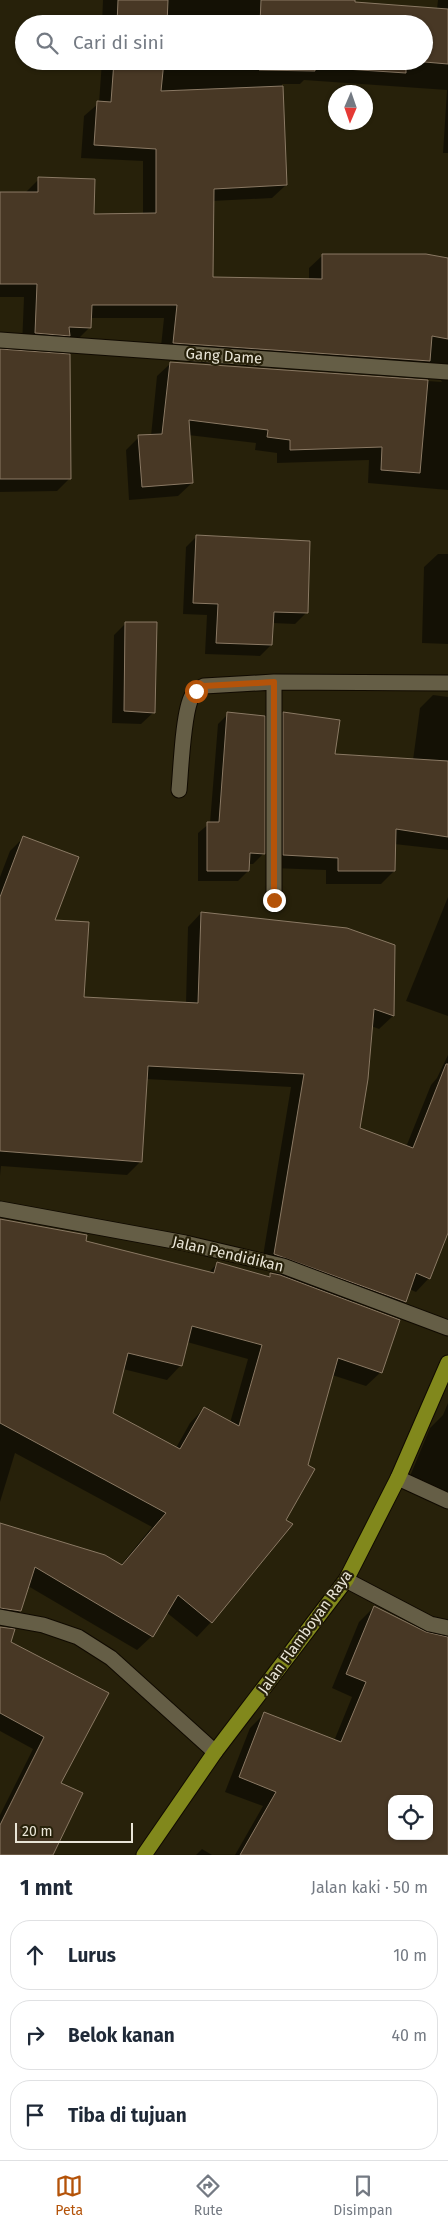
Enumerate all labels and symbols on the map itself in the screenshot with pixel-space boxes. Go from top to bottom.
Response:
north arrow [328,85,373,130]
street label: Gang Dame [185,344,263,368]
route start [185,680,208,703]
route end [263,889,286,912]
street label: Jalan Pendidikan [170,1232,286,1276]
street label: Jalan Flamboyan Raya [254,1567,356,1697]
scale bar [15,1820,132,1843]

